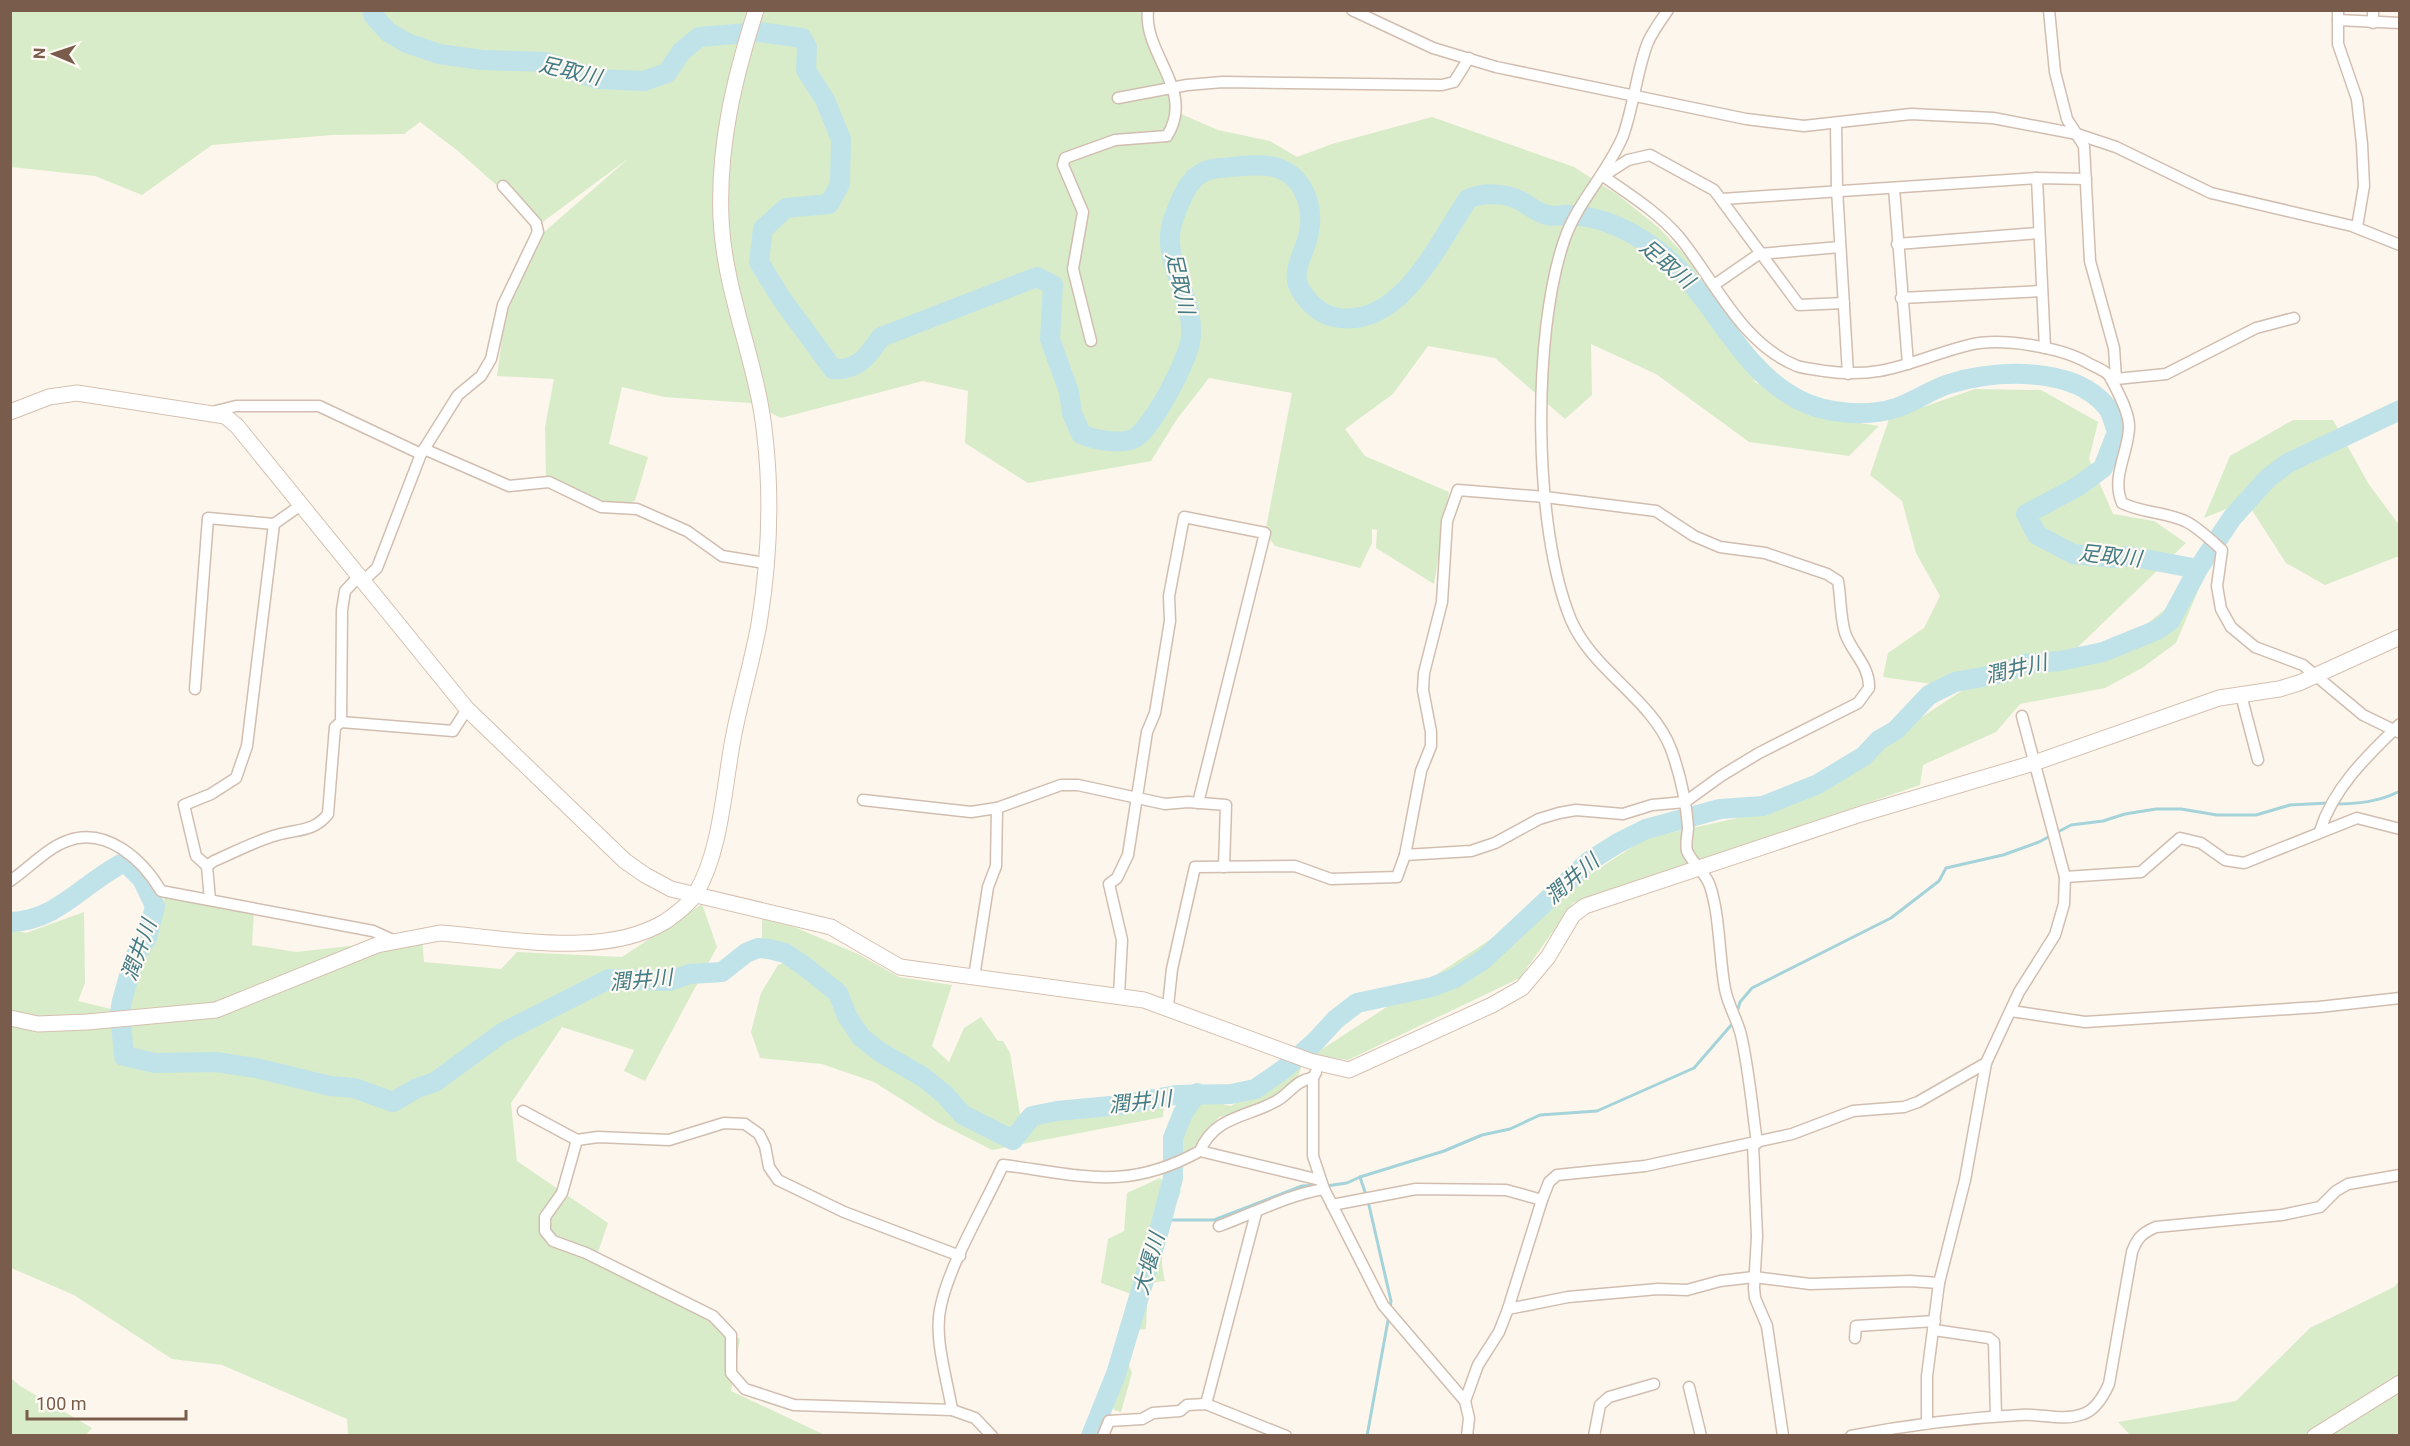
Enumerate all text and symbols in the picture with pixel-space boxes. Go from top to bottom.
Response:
north arrow [24,24,84,84]
text: N [30,48,49,59]
water label: 足取川 [537,52,605,90]
water label: 足取川 [1635,235,1700,295]
water label: 足取川 [1161,250,1199,318]
water label: 足取川 [2077,541,2145,571]
water label: 潤井川 [1983,650,2051,688]
water label: 潤井川 [1540,848,1605,909]
water label: 潤井川 [117,914,162,984]
water label: 潤井川 [609,965,675,995]
water label: 潤井川 [1107,1087,1175,1117]
water label: 大堰川 [1129,1228,1170,1298]
scale bar [27,1383,186,1421]
text: 100 m [36,1393,87,1414]

